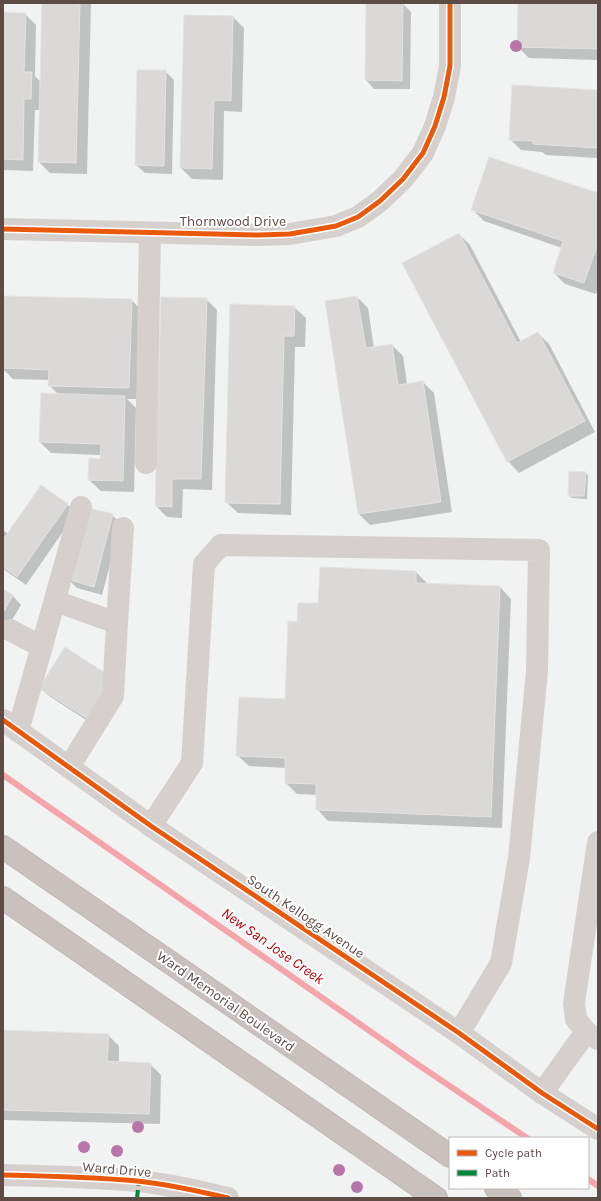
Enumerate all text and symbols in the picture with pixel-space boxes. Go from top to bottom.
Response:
street label: Thornwood Drive [180,213,286,230]
street label: South Kellogg Avenue [244,871,368,962]
water label: New San Jose Creek [218,904,328,988]
street label: Ward Memorial Boulevard [153,947,298,1056]
legend [449,1137,589,1189]
text: Cycle path [485,1146,542,1160]
street label: Ward Drive [82,1158,152,1181]
text: Path [485,1166,510,1180]

